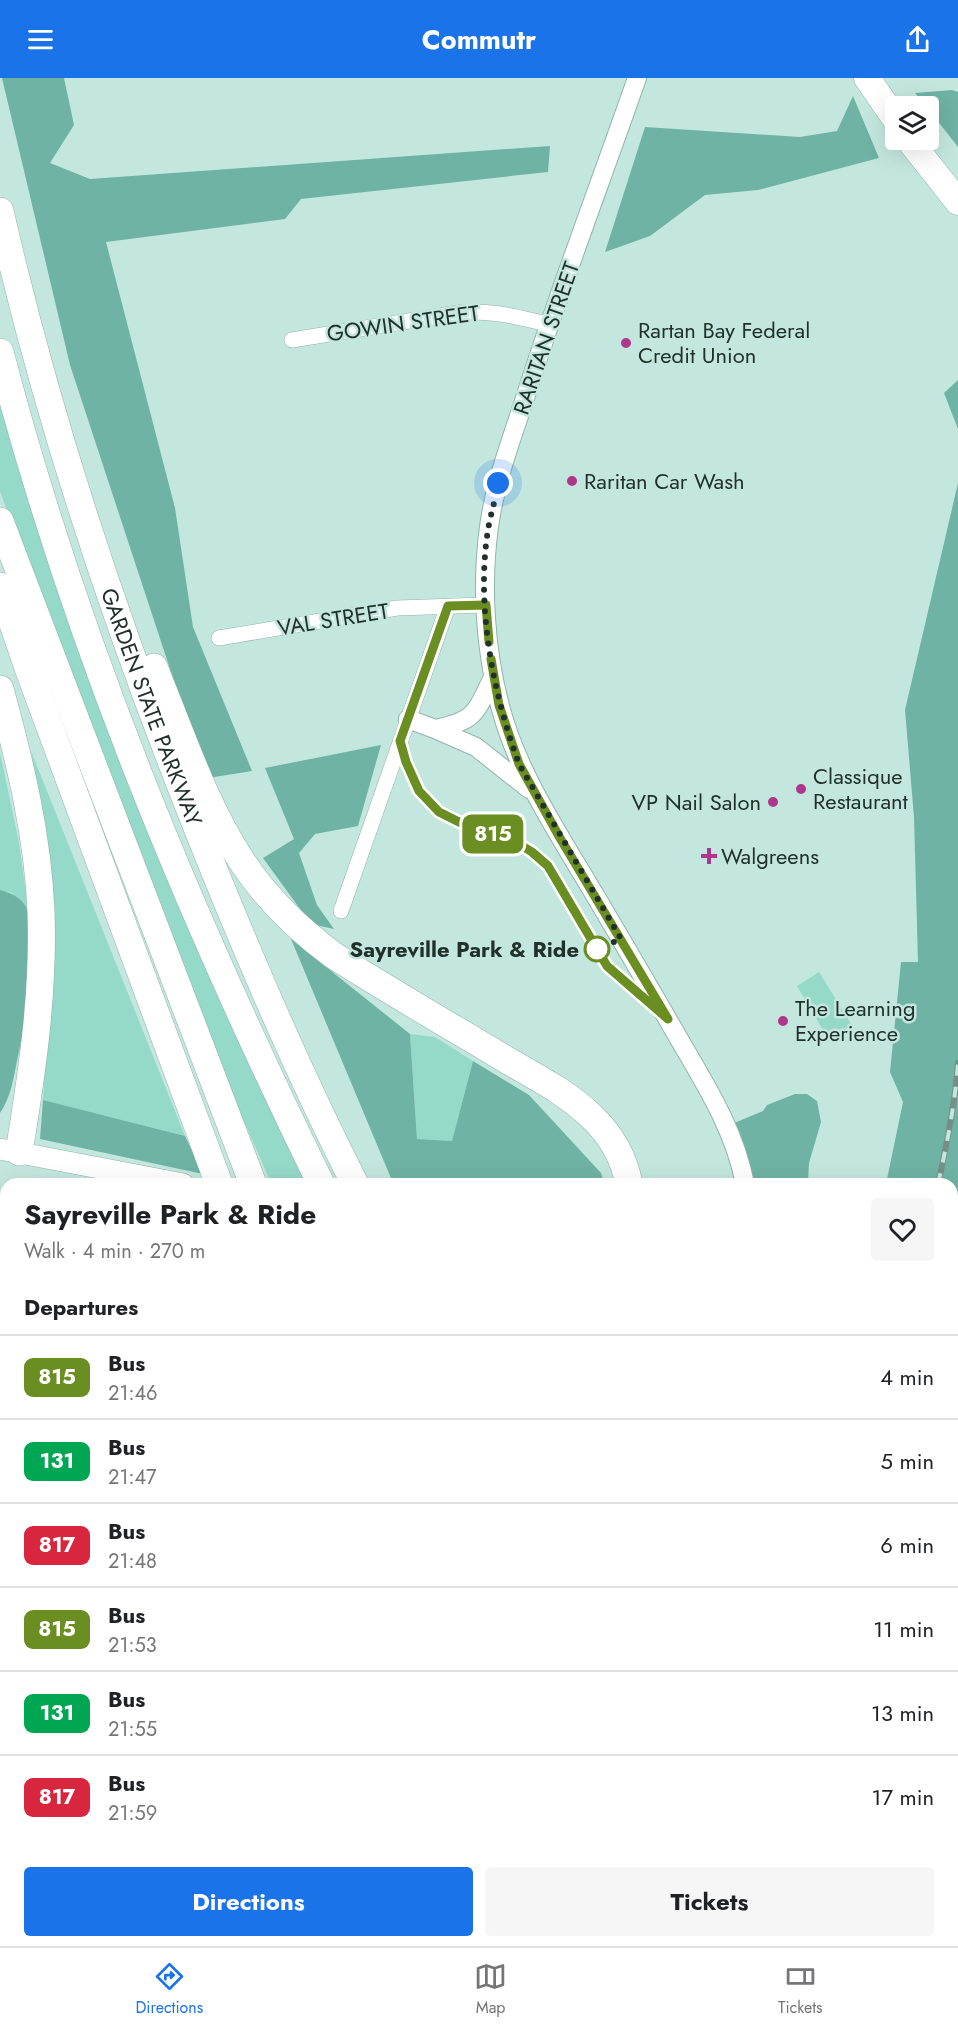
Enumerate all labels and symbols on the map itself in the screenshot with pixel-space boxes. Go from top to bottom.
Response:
street label: RARITAN STREET [505,257,587,419]
street label: GOWIN STREET [325,296,482,350]
place label: Rartan Bay Federal Credit Union [638,314,810,371]
marker: Rartan Bay Federal Credit Union [619,336,633,350]
place label: Raritan Car Wash [584,465,745,497]
your location [483,468,513,498]
marker: Raritan Car Wash [565,474,579,488]
street label: GARDEN STATE PARKWAY [93,584,211,831]
street label: VAL STREET [275,594,392,644]
place label: Classique Restaurant [813,760,909,817]
marker: Classique Restaurant [794,782,808,796]
place label: VP Nail Salon [632,786,761,818]
marker: VP Nail Salon [766,795,780,809]
line badge: 815 [458,814,528,854]
place label: Walgreens [721,840,819,872]
marker: Walgreens [702,849,716,863]
place label: Sayreville Park & Ride [349,933,579,965]
marker: Sayreville Park & Ride [584,936,610,962]
place label: The Learning Experience [795,992,915,1049]
marker: The Learning Experience [776,1014,790,1028]

